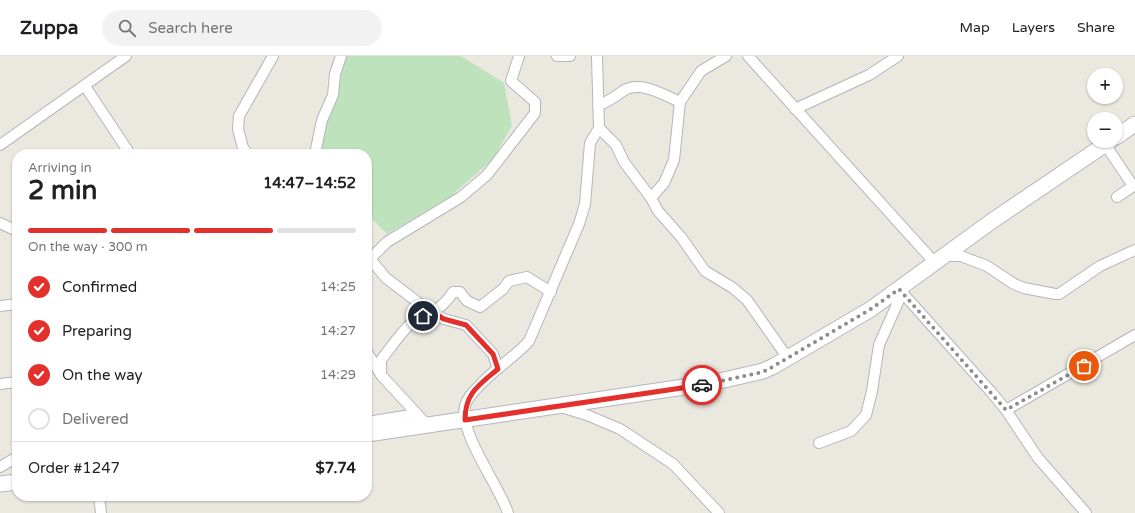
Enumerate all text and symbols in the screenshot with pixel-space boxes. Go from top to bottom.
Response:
search box [102,10,382,46]
text: Zuppa [20,17,78,39]
icon: search [116,17,138,39]
text: Search here [148,19,233,37]
text: Map [960,19,990,36]
text: Layers [1012,19,1055,36]
text: Share [1077,19,1115,36]
map controls [1087,68,1123,148]
button: + [1087,68,1123,104]
button: − [1087,112,1123,148]
text: Arriving in [28,160,92,176]
text: 14:47–14:52 [263,174,356,192]
text: 2 min [28,175,97,206]
text: On the way · 300 m [28,239,148,255]
icon: check [28,276,50,298]
text: Confirmed [62,278,137,296]
text: 14:25 [320,279,356,295]
pin [406,299,440,333]
icon: home [412,305,434,327]
icon: check [28,320,50,342]
text: Preparing [62,322,132,340]
text: 14:27 [320,323,356,339]
pin [1067,349,1101,383]
icon: bag [1073,355,1095,377]
icon: check [28,364,50,386]
courier [682,365,722,405]
text: On the way [62,366,142,384]
text: 14:29 [320,367,356,383]
icon: car [691,374,713,396]
text: Delivered [62,410,129,428]
text: Order #1247 [28,459,120,477]
text: $7.74 [315,459,356,477]

